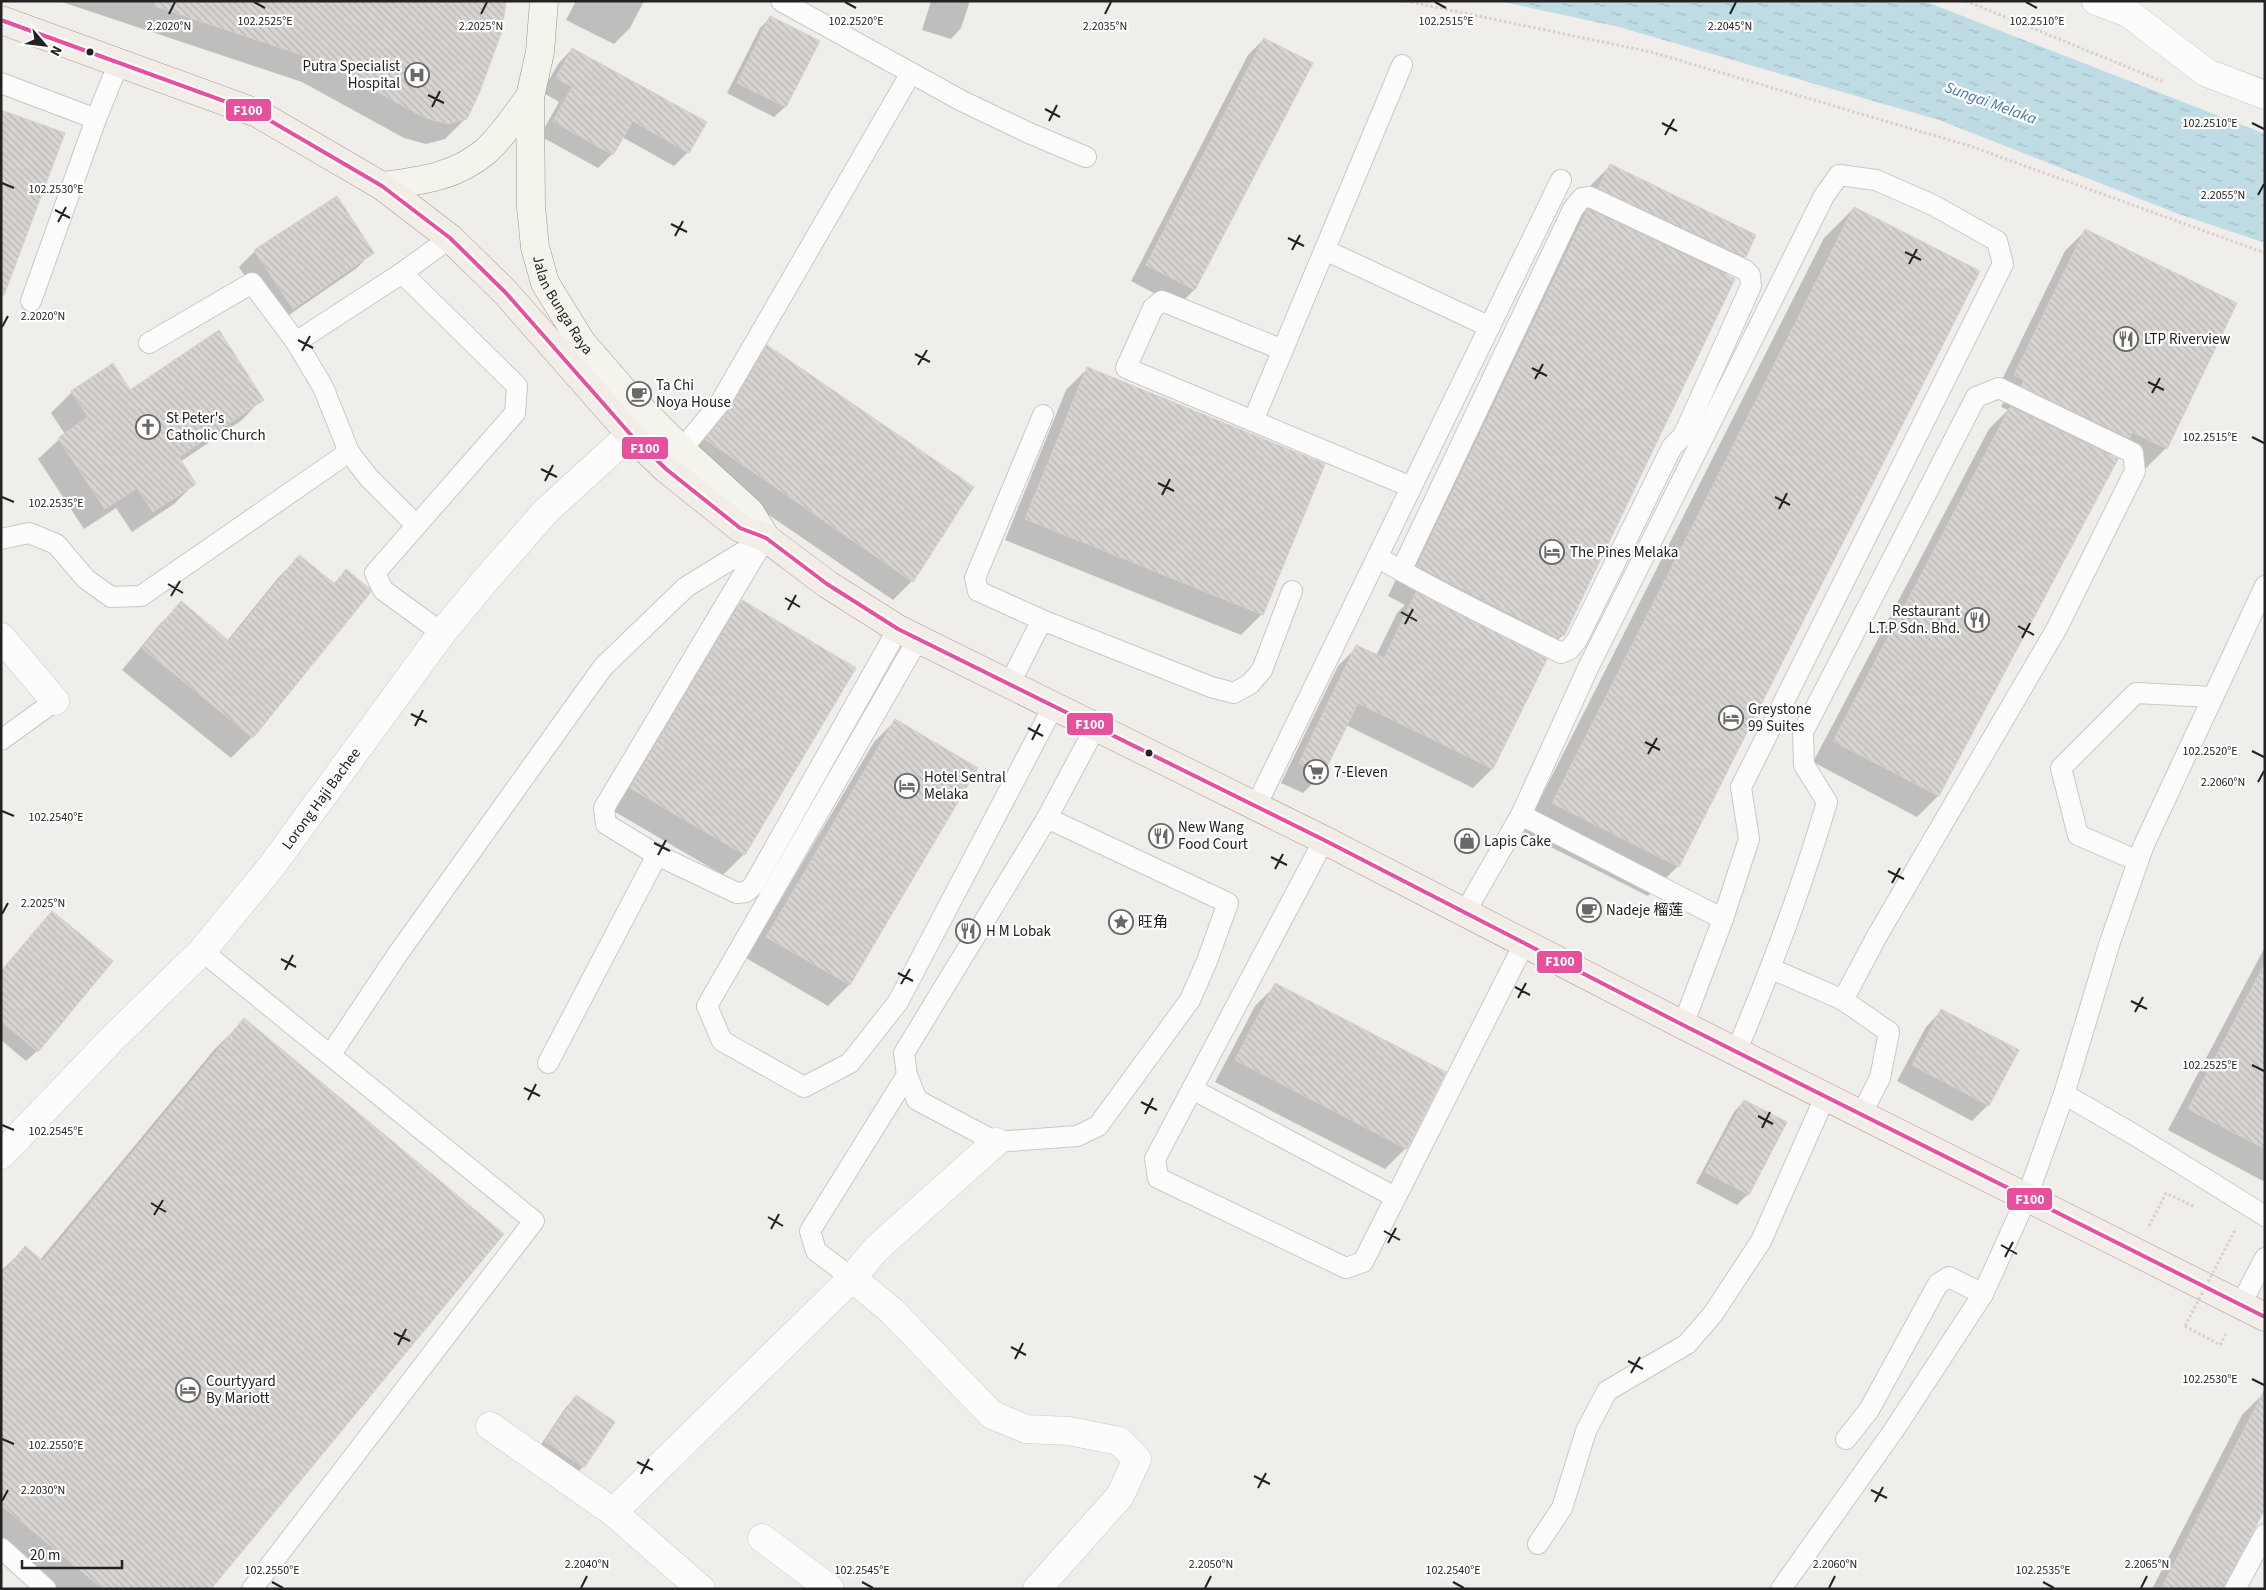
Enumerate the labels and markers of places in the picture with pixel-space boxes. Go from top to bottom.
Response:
unlabelled marker [85,47,95,57]
place label: Putra Specialist Hospital [302,56,400,94]
hospital icon: Putra Specialist Hospital [404,62,430,88]
restaurant icon: LTP Riverview [2113,326,2139,352]
place label: LTP Riverview [2144,329,2230,350]
place label: Ta Chi Noya House [656,375,731,413]
cafe icon: Ta Chi Noya House [626,381,652,407]
place label: St Peter's Catholic Church [166,408,266,446]
church icon: St Peter's Catholic Church [135,414,161,440]
hotel icon: The Pines Melaka [1539,539,1565,565]
place label: The Pines Melaka [1570,542,1678,563]
place label: Restaurant L.T.P Sdn. Bhd. [1868,601,1960,639]
restaurant icon: Restaurant L.T.P Sdn. Bhd. [1964,607,1990,633]
place label: Greystone 99 Suites [1748,699,1811,737]
hotel icon: Greystone 99 Suites [1718,705,1744,731]
unlabelled marker [1144,748,1154,758]
supermarket icon: 7-Eleven [1303,759,1329,785]
place label: 7-Eleven [1334,762,1388,783]
place label: Hotel Sentral Melaka [924,767,1006,805]
hotel icon: Hotel Sentral Melaka [894,773,920,799]
place label: New Wang Food Court [1178,817,1248,855]
restaurant icon: New Wang Food Court [1148,823,1174,849]
shop icon: Lapis Cake [1454,828,1480,854]
place label: Lapis Cake [1484,831,1551,852]
cafe icon: Nadeje 榴莲 [1576,897,1602,923]
place label: Nadeje 榴莲 [1606,900,1683,921]
place icon: 旺角 [1108,909,1134,935]
place label: 旺角 [1138,912,1168,933]
restaurant icon: H M Lobak [955,918,981,944]
place label: H M Lobak [986,921,1052,942]
place label: Courtyyard By Mariott [206,1371,276,1409]
hotel icon: Courtyyard By Mariott [175,1377,201,1403]

